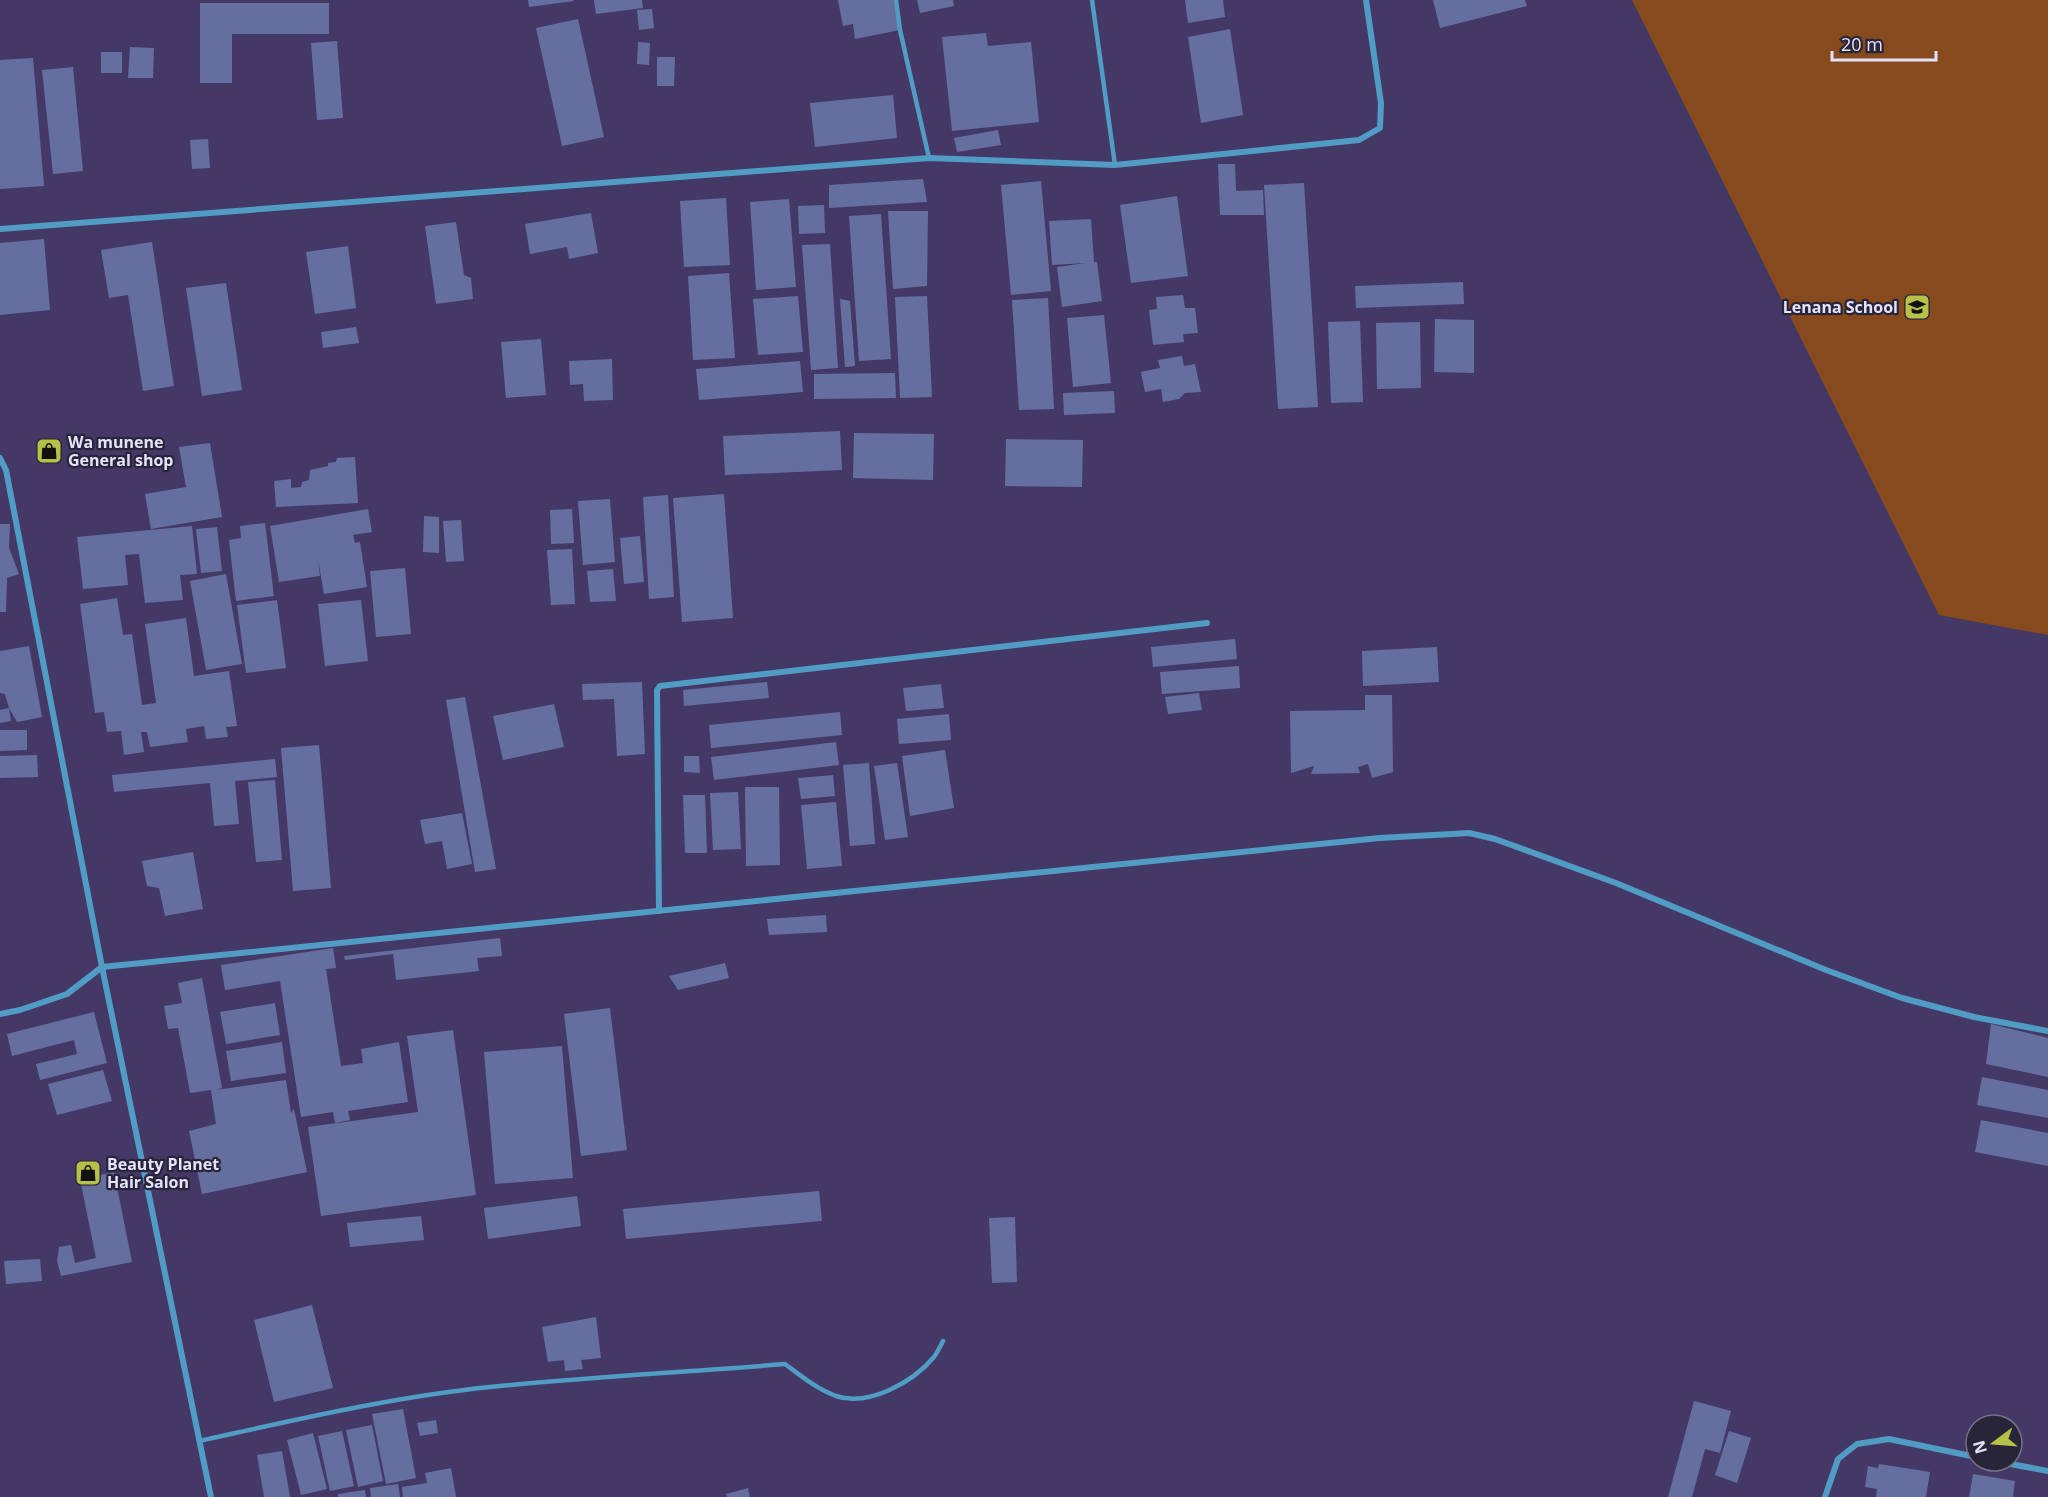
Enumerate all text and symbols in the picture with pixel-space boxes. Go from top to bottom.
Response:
scale bar [1832,24,1936,62]
text: 20 m [1841,32,1883,56]
school or university icon: Lenana School [1902,292,1932,322]
place label: Lenana School [1783,296,1898,318]
place label: Wa munene General shop [68,431,173,471]
shop icon: Wa munene General shop [34,436,64,466]
place label: Beauty Planet Hair Salon [107,1153,219,1193]
shop icon: Beauty Planet Hair Salon [73,1158,103,1188]
north arrow [1964,1413,2024,1473]
text: N [1967,1438,1992,1456]

